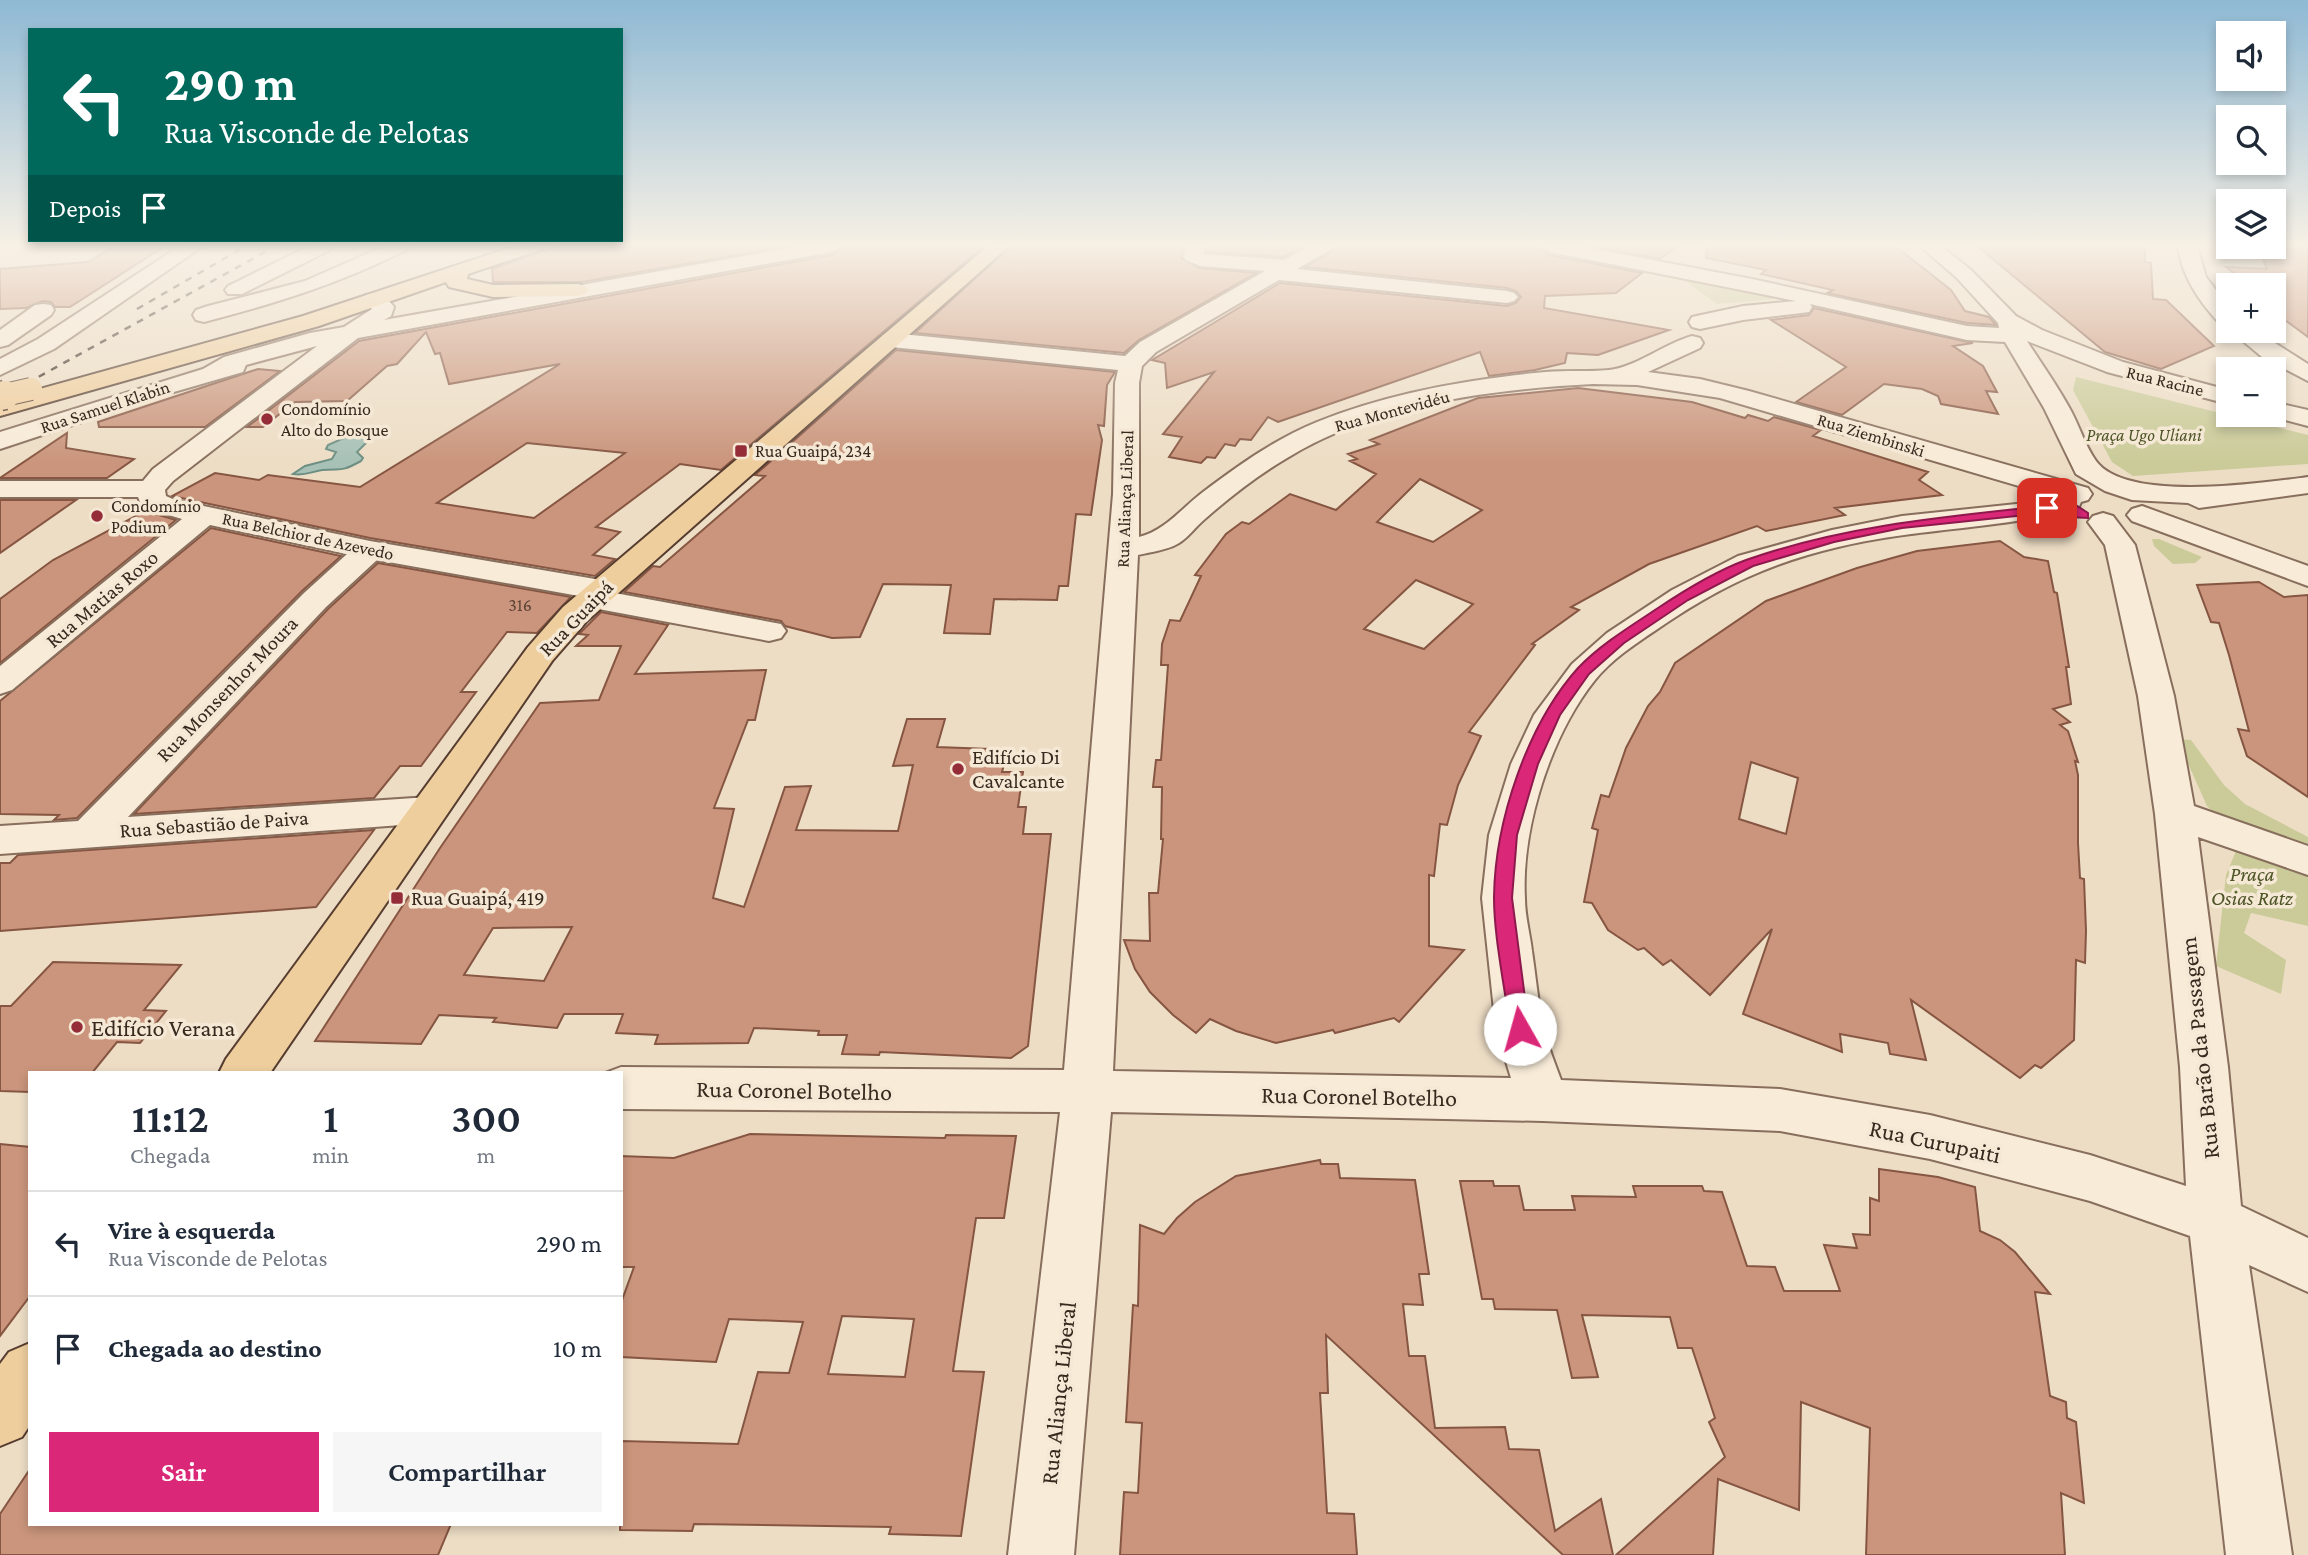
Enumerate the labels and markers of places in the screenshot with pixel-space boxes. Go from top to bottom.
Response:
place label: Condomínio Alto do Bosque [281,399,388,440]
marker: Condomínio Alto do Bosque [259,411,275,427]
place label: Rua Guaipá, 234 [755,441,872,461]
marker: Rua Guaipá, 234 [733,443,749,459]
pin [2017,478,2077,538]
place label: Condomínio Podium [111,496,201,537]
marker: Condomínio Podium [89,508,105,524]
place label: Edifício Di Cavalcante [972,745,1064,793]
marker: Edifício Di Cavalcante [950,761,966,777]
place label: Rua Guaipá, 419 [411,886,545,910]
marker: Rua Guaipá, 419 [389,890,405,906]
place label: Edifício Verana [91,1014,235,1041]
marker: Edifício Verana [69,1019,85,1035]

